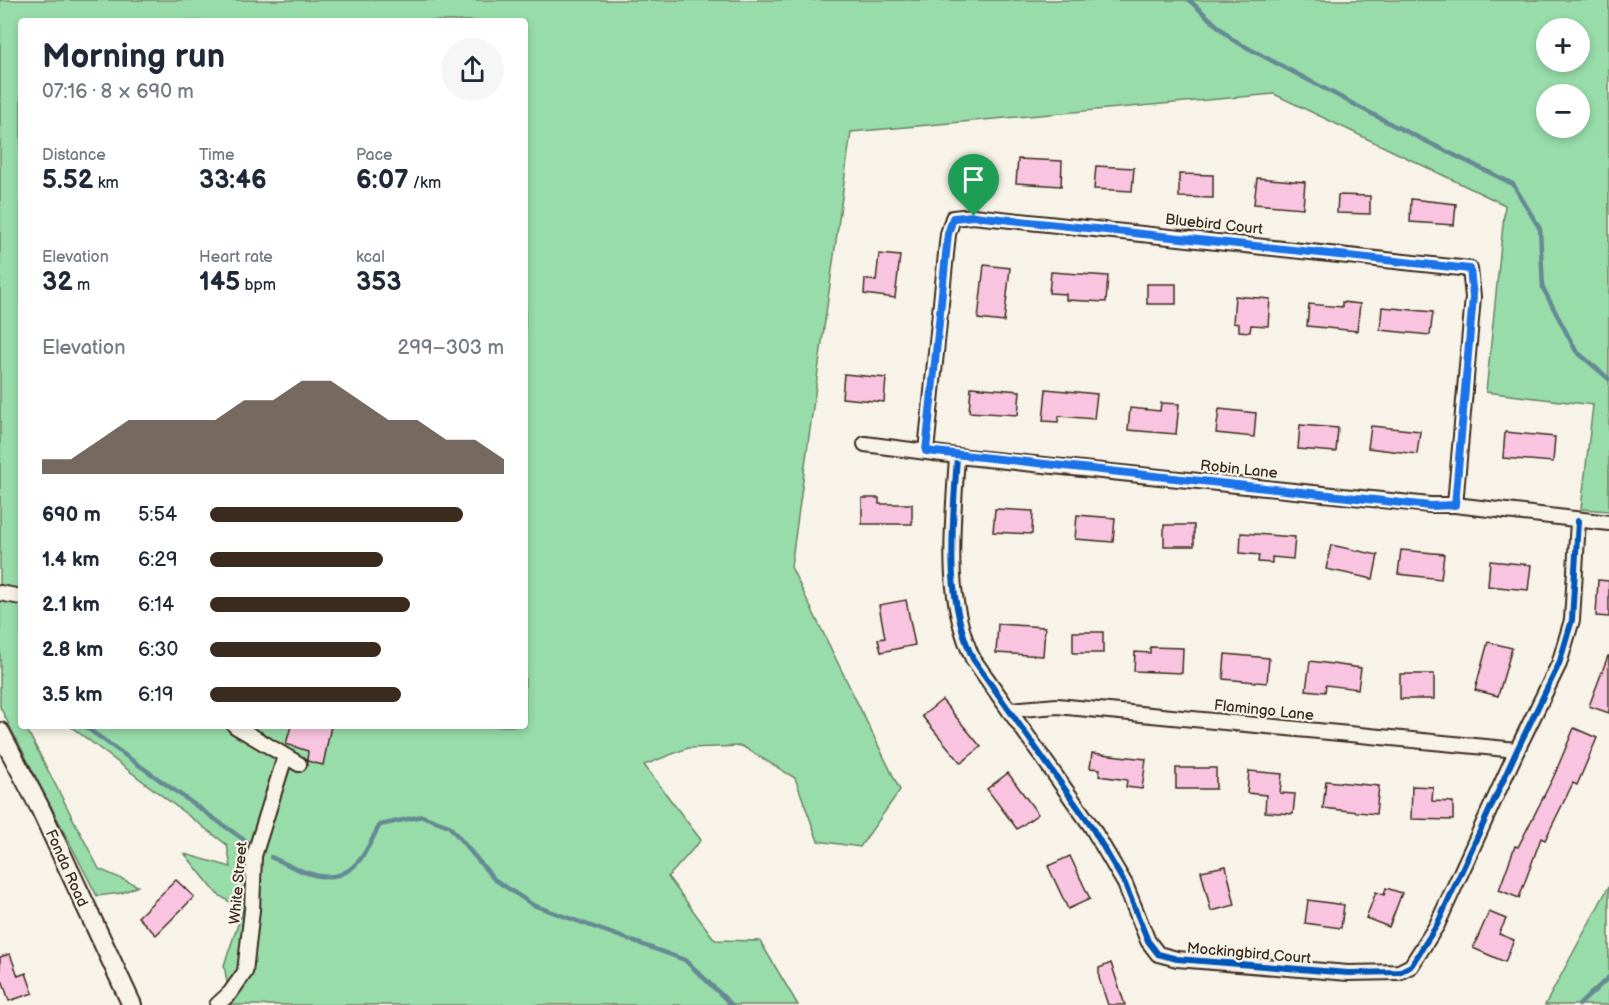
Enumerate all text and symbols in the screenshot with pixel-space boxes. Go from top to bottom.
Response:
map controls [1536,18,1590,138]
button: + [1536,18,1590,72]
text: Morning run [42,37,225,77]
button: share [441,38,504,101]
text: 07:16 · 8 × 690 m [42,80,194,104]
button: − [1536,84,1590,138]
text: Distance [42,146,106,165]
text: Time [199,146,234,165]
text: Pace [356,146,392,165]
pin [948,154,999,216]
icon: arrive [957,163,990,196]
text: 5.52 [42,165,93,196]
text: 33:46 [199,165,267,196]
text: 6:07 [356,165,409,196]
text: km [93,174,119,193]
text: /km [409,174,441,193]
street label: Bluebird Court [1164,210,1264,239]
text: Elevation [42,248,109,267]
text: Heart rate [199,248,273,267]
text: kcal [356,248,385,267]
text: 32 [42,267,73,298]
text: 145 [199,267,240,298]
text: 353 [356,267,401,298]
text: m [73,276,90,295]
text: bpm [240,276,276,295]
text: Elevation [42,336,125,360]
text: 299–303 m [398,336,504,360]
street label: Robin Lane [1199,456,1279,483]
text: 690 m [42,503,101,527]
text: 5:54 [138,503,177,527]
text: 1.4 km [42,548,100,572]
text: 6:29 [138,548,178,572]
text: 2.1 km [42,593,100,617]
text: 6:14 [138,593,174,617]
text: 2.8 km [42,638,103,662]
text: 6:30 [138,638,178,662]
text: 3.5 km [42,683,103,707]
text: 6:19 [138,683,174,707]
street label: Flamingo Lane [1213,696,1315,725]
street label: Fonda Road [41,826,92,910]
street label: White Street [225,841,252,925]
street label: Mockingbird Court [1186,939,1312,968]

